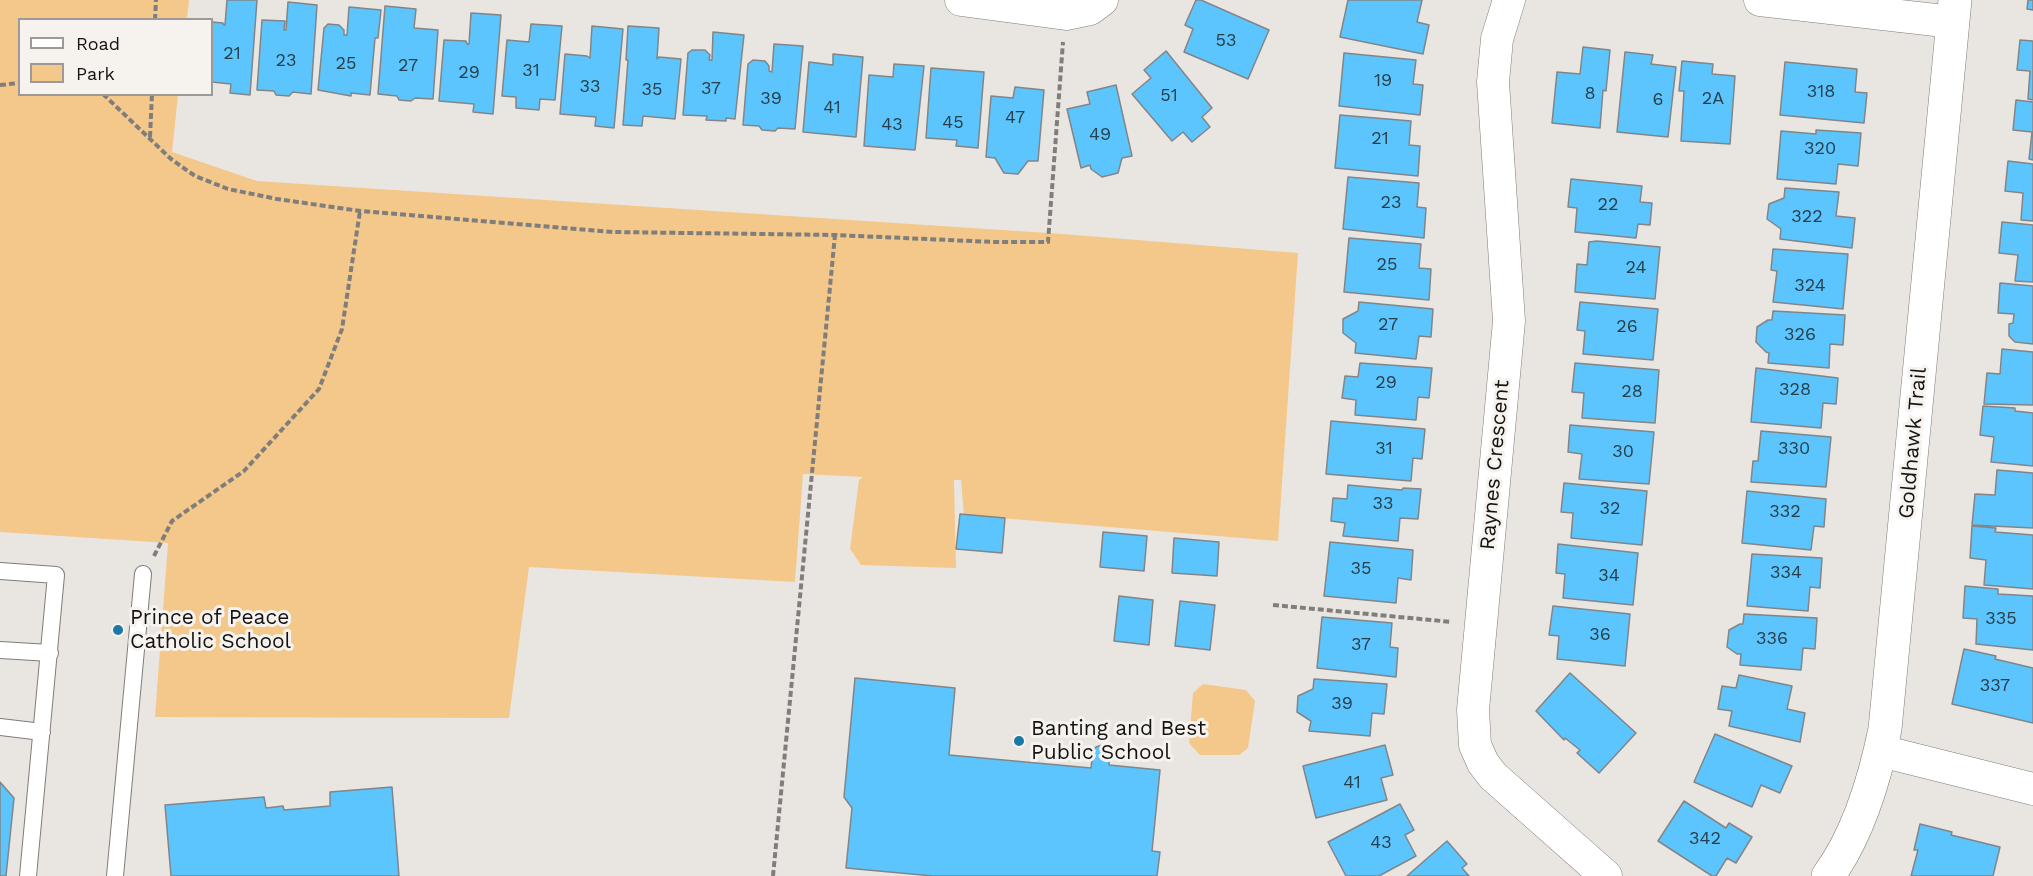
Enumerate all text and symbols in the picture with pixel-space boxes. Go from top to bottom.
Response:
legend [18,18,213,96]
house number: 53 [1216,30,1236,52]
text: Road [76,33,120,54]
house number: 21 [223,43,241,65]
house number: 23 [276,50,296,72]
house number: 25 [336,53,356,75]
house number: 27 [398,55,418,77]
house number: 31 [522,60,540,82]
house number: 29 [458,62,480,84]
text: Park [76,63,115,84]
house number: 19 [1374,70,1392,92]
house number: 33 [580,76,600,98]
house number: 37 [701,78,721,100]
house number: 35 [642,79,662,101]
house number: 318 [1807,81,1835,103]
house number: 8 [1584,83,1596,105]
house number: 51 [1160,85,1178,107]
house number: 39 [760,88,782,110]
house number: 2A [1702,88,1724,110]
house number: 6 [1653,89,1663,111]
house number: 41 [823,97,841,119]
house number: 47 [1005,107,1025,129]
house number: 45 [942,112,964,134]
house number: 43 [881,114,903,136]
house number: 49 [1089,124,1111,146]
house number: 21 [1371,128,1389,150]
house number: 320 [1804,138,1836,160]
house number: 23 [1381,192,1401,214]
house number: 22 [1598,194,1618,216]
house number: 322 [1791,206,1823,228]
house number: 25 [1377,254,1397,276]
house number: 24 [1626,257,1646,279]
house number: 324 [1794,275,1826,297]
house number: 27 [1378,314,1398,336]
house number: 26 [1616,316,1638,338]
house number: 326 [1784,324,1816,346]
street label: Goldhawk Trail [1894,366,1932,520]
house number: 29 [1375,372,1397,394]
street label: Raynes Crescent [1475,379,1515,551]
house number: 328 [1779,379,1811,401]
house number: 28 [1621,381,1643,403]
house number: 31 [1375,438,1393,460]
house number: 330 [1778,438,1810,460]
house number: 30 [1612,441,1634,463]
house number: 33 [1373,493,1393,515]
house number: 32 [1600,498,1620,520]
house number: 332 [1769,501,1801,523]
house number: 35 [1351,558,1371,580]
house number: 334 [1770,562,1802,584]
house number: 34 [1598,565,1620,587]
place label: Prince of Peace Catholic School [130,605,291,655]
house number: 335 [1985,608,2017,630]
marker: Prince of Peace Catholic School [111,623,125,637]
house number: 36 [1589,624,1611,646]
house number: 336 [1756,628,1788,650]
house number: 37 [1351,634,1371,656]
house number: 337 [1980,675,2010,697]
house number: 39 [1331,693,1353,715]
place label: Banting and Best Public School [1031,716,1206,766]
marker: Banting and Best Public School [1012,734,1026,748]
house number: 41 [1343,772,1361,794]
house number: 342 [1689,828,1721,850]
house number: 43 [1370,832,1392,854]

